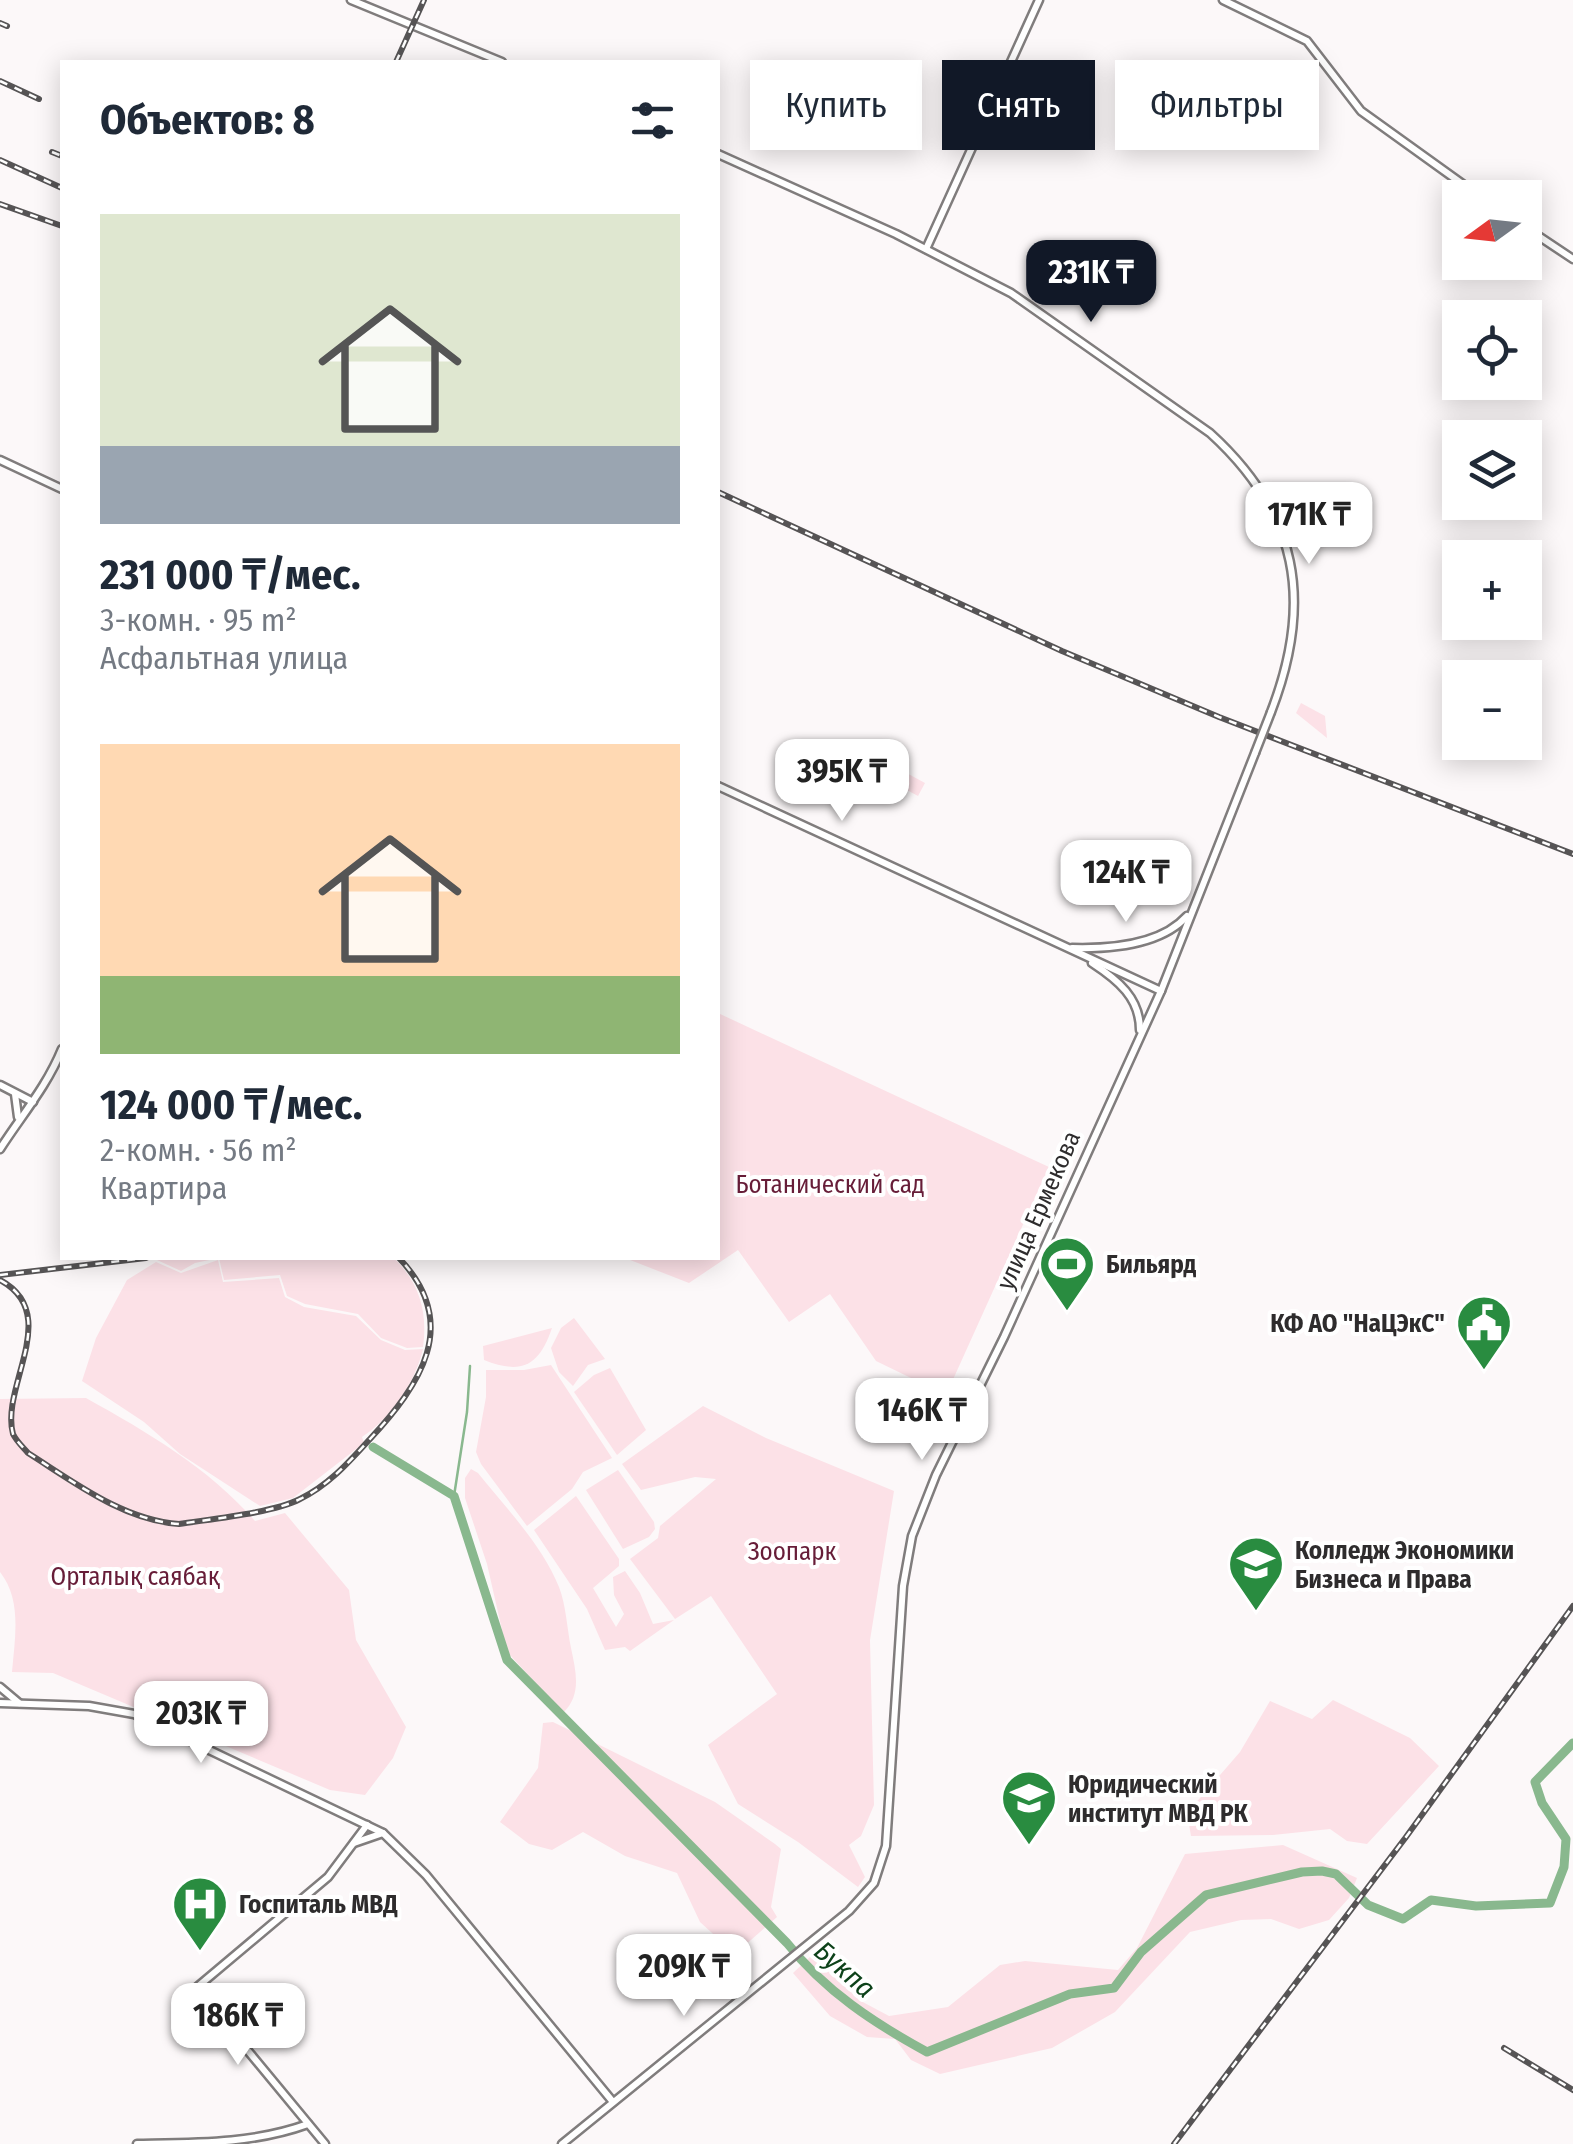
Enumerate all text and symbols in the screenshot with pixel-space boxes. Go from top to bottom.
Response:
chip: Купить [750,60,922,150]
chip: Снять [942,60,1095,150]
chip: Фильтры [1115,60,1319,150]
icon: filters [625,93,680,148]
text: Объектов: 8 [100,95,315,145]
north arrow [1442,180,1542,280]
map controls [1442,180,1542,760]
pin: 231K ₸ [1010,240,1172,325]
text: 231K ₸ [1048,253,1134,291]
icon: home [300,279,480,459]
button: locate [1442,300,1542,400]
button: layers [1442,420,1542,520]
pin: 171K ₸ [1228,482,1390,567]
text: 171K ₸ [1267,495,1351,533]
button: + [1442,540,1542,640]
text: 231 000 ₸/мес. [100,550,361,600]
text: 3-комн. · 95 m² [100,601,297,639]
text: Асфальтная улица [100,639,348,677]
button: − [1442,660,1542,760]
pin: 395K ₸ [761,739,923,824]
text: 395K ₸ [797,752,887,790]
icon: home [300,809,480,989]
pin: 124K ₸ [1045,840,1207,925]
text: 124K ₸ [1083,853,1169,891]
text: 124 000 ₸/мес. [100,1080,362,1130]
street label: улица Ермекова [991,1127,1087,1294]
text: 2-комн. · 56 m² [100,1131,297,1169]
text: Квартира [100,1169,227,1207]
park label: Ботанический сад [735,1170,925,1200]
sports icon: Бильярд [1037,1234,1097,1313]
place label: Бильярд [1106,1250,1196,1280]
public building icon: КФ АО "НаЦЭкС" [1454,1293,1514,1372]
place label: КФ АО "НаЦЭкС" [1270,1309,1445,1339]
pin: 146K ₸ [841,1378,1003,1463]
text: 146K ₸ [877,1391,967,1429]
school or university icon: Колледж Экономики Бизнеса и Права [1226,1534,1286,1613]
place label: Колледж Экономики Бизнеса и Права [1295,1536,1514,1595]
park label: Зоопарк [748,1537,837,1567]
park label: Орталық саябақ [51,1562,220,1592]
pin: 203K ₸ [120,1681,282,1766]
text: 203K ₸ [156,1694,246,1732]
school or university icon: Юридический институт МВД РК [999,1768,1059,1847]
place label: Юридический институт МВД РК [1068,1770,1249,1829]
hospital icon: Госпиталь МВД [170,1874,230,1953]
place label: Госпиталь МВД [239,1890,398,1920]
pin: 209K ₸ [603,1934,765,2019]
water label: Букпа [808,1934,882,2005]
text: 209K ₸ [638,1947,730,1985]
pin: 186K ₸ [157,1983,319,2068]
text: 186K ₸ [193,1996,283,2034]

